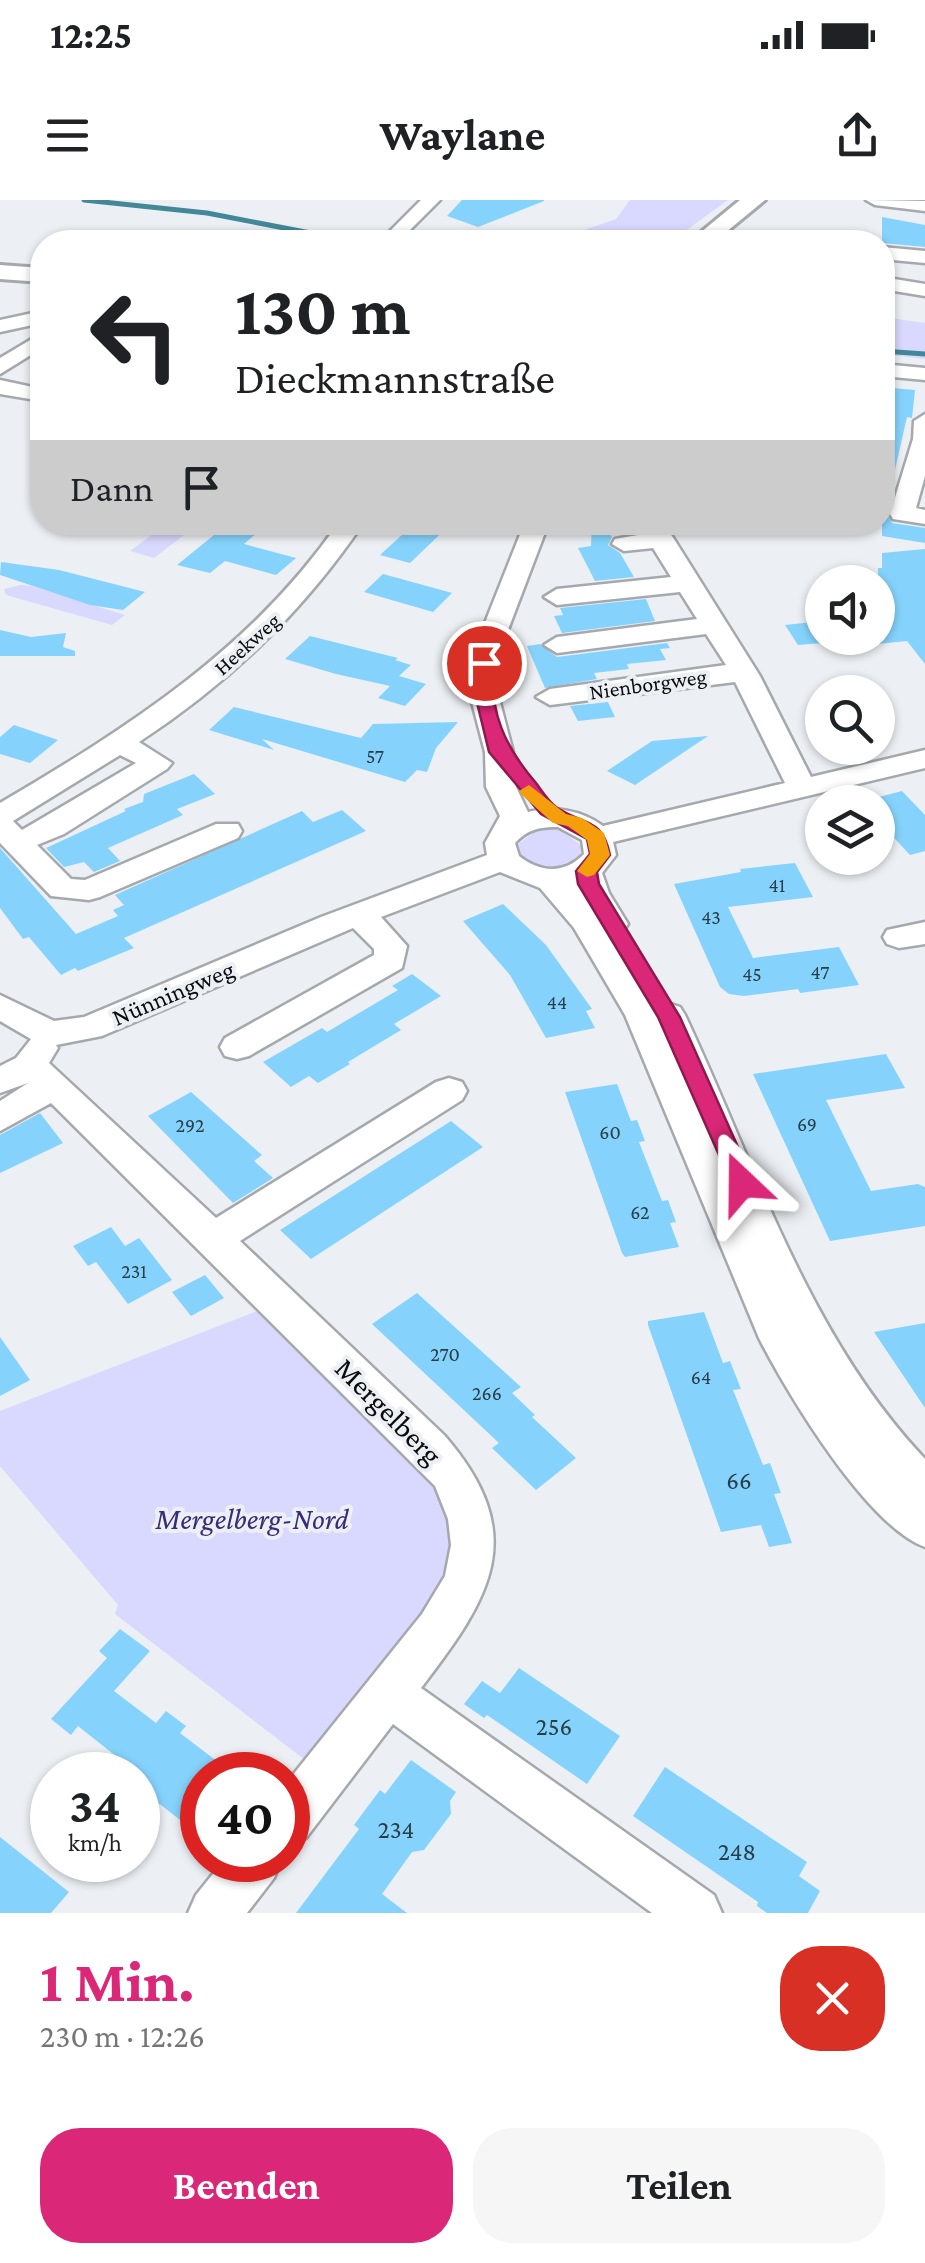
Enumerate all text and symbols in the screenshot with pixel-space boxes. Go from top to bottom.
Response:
text: 12:25 [50,14,132,56]
icon: menu [40,108,95,163]
icon: share [830,108,885,163]
text: Waylane [379,110,546,160]
icon: left [70,270,200,400]
text: 130 m [235,271,411,349]
text: Dieckmannstraße [235,353,555,403]
icon: arrive [174,460,229,515]
text: Dann [70,467,154,509]
map controls [805,565,895,875]
button: sound [805,565,895,655]
street label: Heekweg [209,608,285,680]
pin [442,621,527,706]
icon: arrive [457,636,512,691]
street label: Nienborgweg [588,663,709,705]
button: search [805,675,895,765]
house number: 57 [366,745,384,767]
button: layers [805,785,895,875]
house number: 41 [769,874,785,896]
house number: 43 [701,906,721,928]
street label: Nünningweg [108,955,238,1032]
house number: 47 [811,961,829,983]
house number: 45 [742,963,762,985]
house number: 44 [547,991,567,1013]
house number: 69 [797,1113,817,1135]
house number: 292 [176,1114,204,1136]
house number: 60 [599,1121,621,1143]
position arrow [690,1131,794,1235]
house number: 62 [630,1201,650,1223]
house number: 231 [121,1260,147,1282]
house number: 270 [430,1343,460,1365]
street label: Mergelberg [328,1351,449,1472]
house number: 64 [691,1366,711,1388]
house number: 266 [472,1382,502,1404]
house number: 66 [726,1467,752,1494]
park label: Mergelberg-Nord [154,1502,350,1536]
house number: 256 [536,1713,572,1740]
speed limit sign: 40 [180,1752,310,1882]
text: 34 [69,1777,121,1833]
house number: 234 [378,1816,414,1843]
text: km/h [68,1829,122,1856]
house number: 248 [718,1838,756,1865]
button: close [780,1946,885,2051]
text: 1 Min. [40,1947,195,2014]
text: 230 m · 12:26 [40,2018,205,2054]
button: Beenden [40,2128,453,2243]
button: Teilen [473,2128,885,2243]

